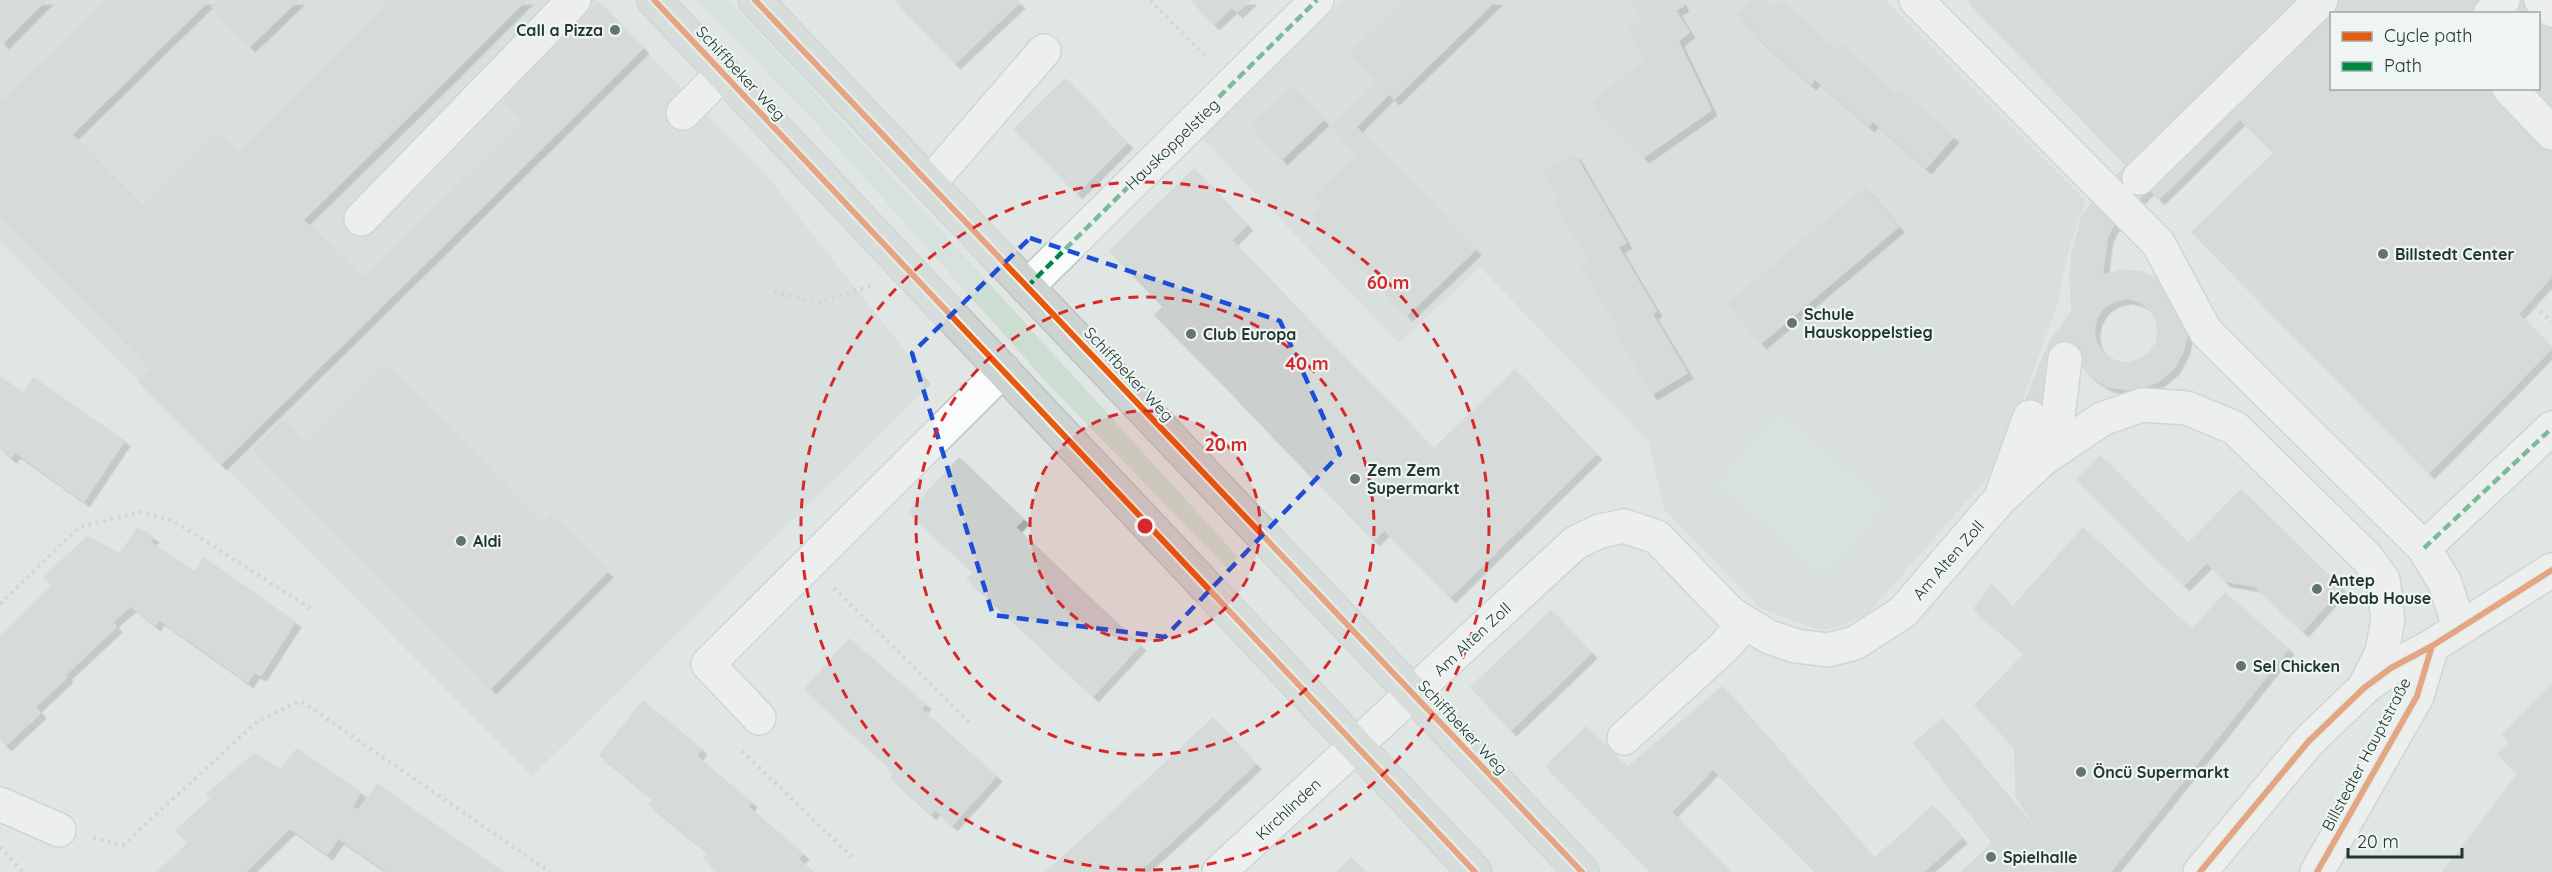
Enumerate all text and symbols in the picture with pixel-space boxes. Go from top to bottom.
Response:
legend [2330,12,2540,90]
place label: Call a Pizza [516,20,603,40]
street label: Schiffbeker Weg [692,22,790,124]
marker: Call a Pizza [608,23,622,37]
text: Cycle path [2384,24,2472,47]
text: Path [2384,54,2422,77]
street label: Hauskoppelstieg [1121,94,1223,194]
place label: Billstedt Center [2395,244,2514,264]
marker: Billstedt Center [2376,247,2390,261]
text: 60 m [1367,271,1409,294]
place label: Schule Hauskoppelstieg [1804,304,1933,342]
marker: Schule Hauskoppelstieg [1785,316,1799,330]
street label: Schiffbeker Weg [1080,323,1178,425]
place label: Club Europa [1203,324,1296,344]
marker: Club Europa [1184,327,1198,341]
text: 40 m [1285,352,1329,375]
text: 20 m [1205,433,1247,456]
place label: Zem Zem Supermarkt [1367,460,1460,498]
marker: Zem Zem Supermarkt [1348,472,1362,486]
centre of rings [1135,516,1155,536]
street label: Am Alten Zoll [1908,516,1988,604]
place label: Aldi [473,531,501,551]
marker: Aldi [454,534,468,548]
place label: Antep Kebab House [2329,570,2431,608]
marker: Antep Kebab House [2310,582,2324,596]
street label: Am Alten Zoll [1429,598,1515,680]
place label: Sel Chicken [2253,656,2340,676]
marker: Sel Chicken [2234,659,2248,673]
street label: Billstedter Hauptstraße [2317,674,2415,834]
street label: Schiffbeker Weg [1414,676,1512,778]
place label: Öncü Supermarkt [2093,762,2230,782]
marker: Öncü Supermarkt [2074,765,2088,779]
street label: Kirchlinden [1251,774,1325,844]
scale bar [2348,821,2462,859]
text: 20 m [2357,830,2399,853]
place label: Spielhalle [2003,847,2077,867]
marker: Spielhalle [1984,850,1998,864]

